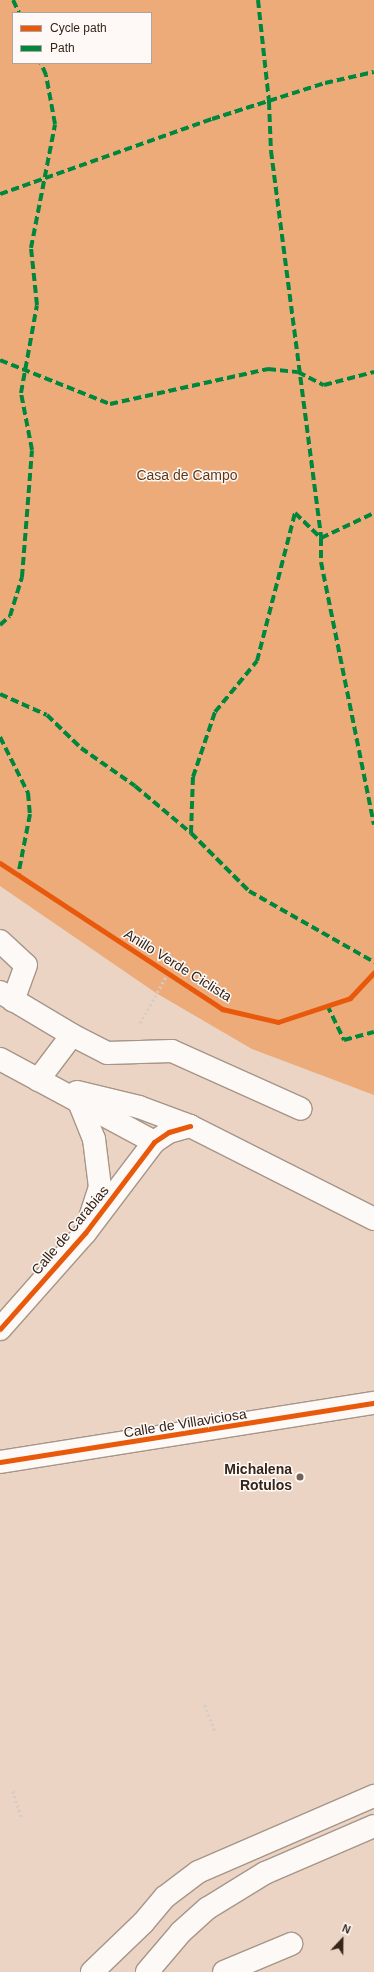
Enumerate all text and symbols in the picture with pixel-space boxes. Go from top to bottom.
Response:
legend [12,12,152,64]
text: Cycle path [50,21,107,35]
text: Path [50,41,75,55]
park label: Casa de Campo [136,467,238,483]
street label: Anillo Verde Ciclista [121,925,235,1005]
street label: Calle de Carabias [28,1182,112,1278]
street label: Calle de Villaviciosa [122,1405,248,1441]
place label: Michalena Rotulos [224,1461,292,1494]
marker: Michalena Rotulos [295,1472,305,1482]
north arrow [322,1920,362,1960]
text: N [341,1922,352,1936]

